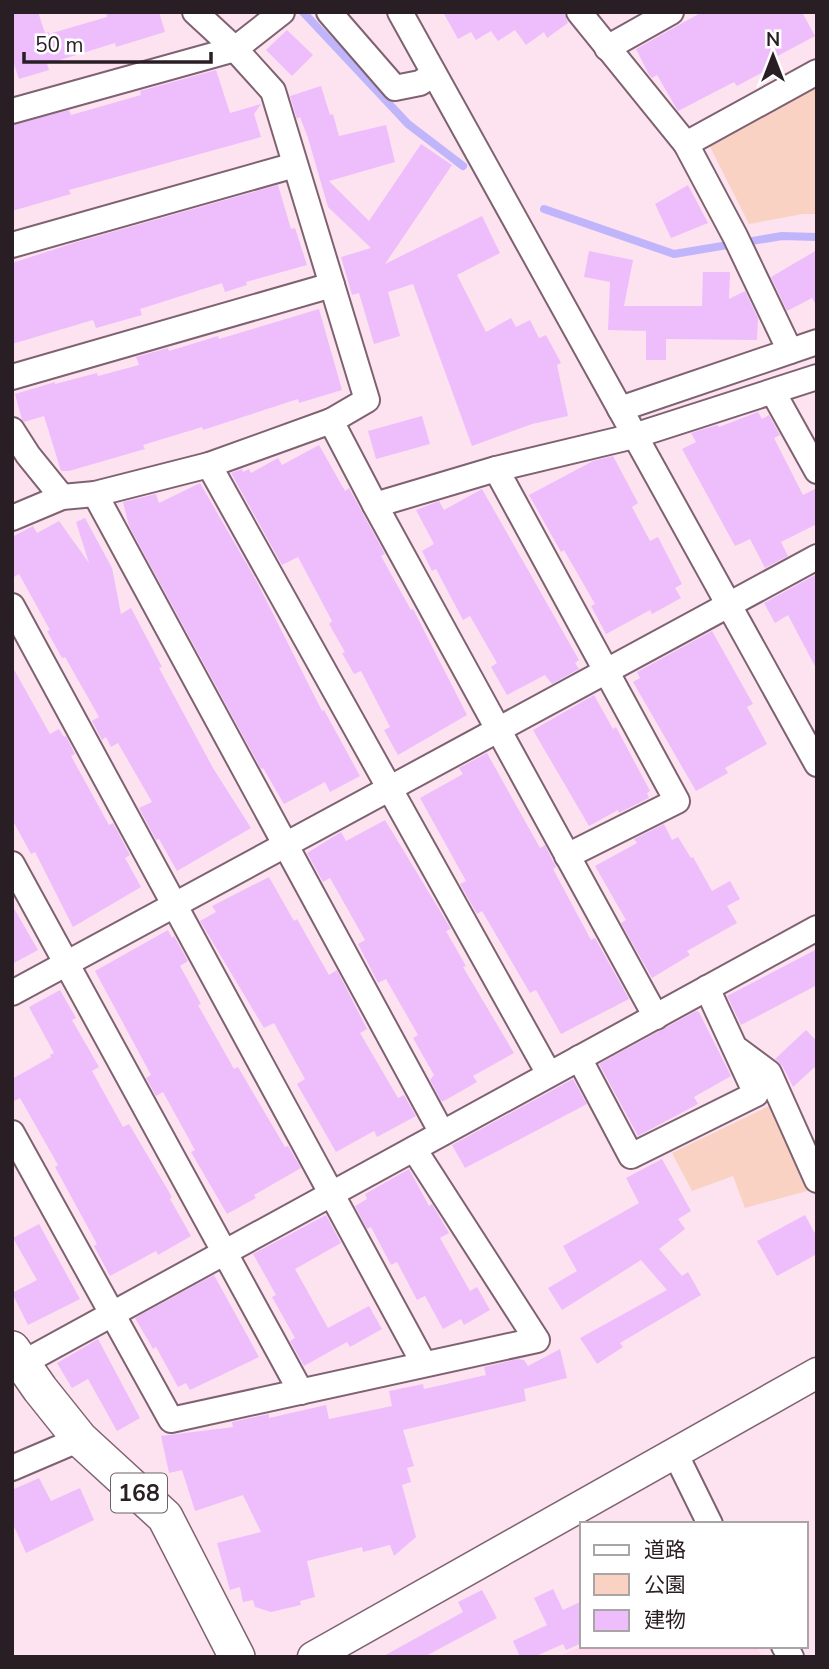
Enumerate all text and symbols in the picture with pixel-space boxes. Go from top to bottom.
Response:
scale bar [24,21,212,65]
north arrow [738,21,808,91]
text: N [766,27,780,53]
text: 50 m [35,31,84,59]
road number: 168 [111,1474,167,1512]
legend [580,1522,808,1648]
text: 道路 [644,1536,686,1564]
text: 公園 [644,1571,686,1599]
text: 建物 [644,1606,686,1634]

